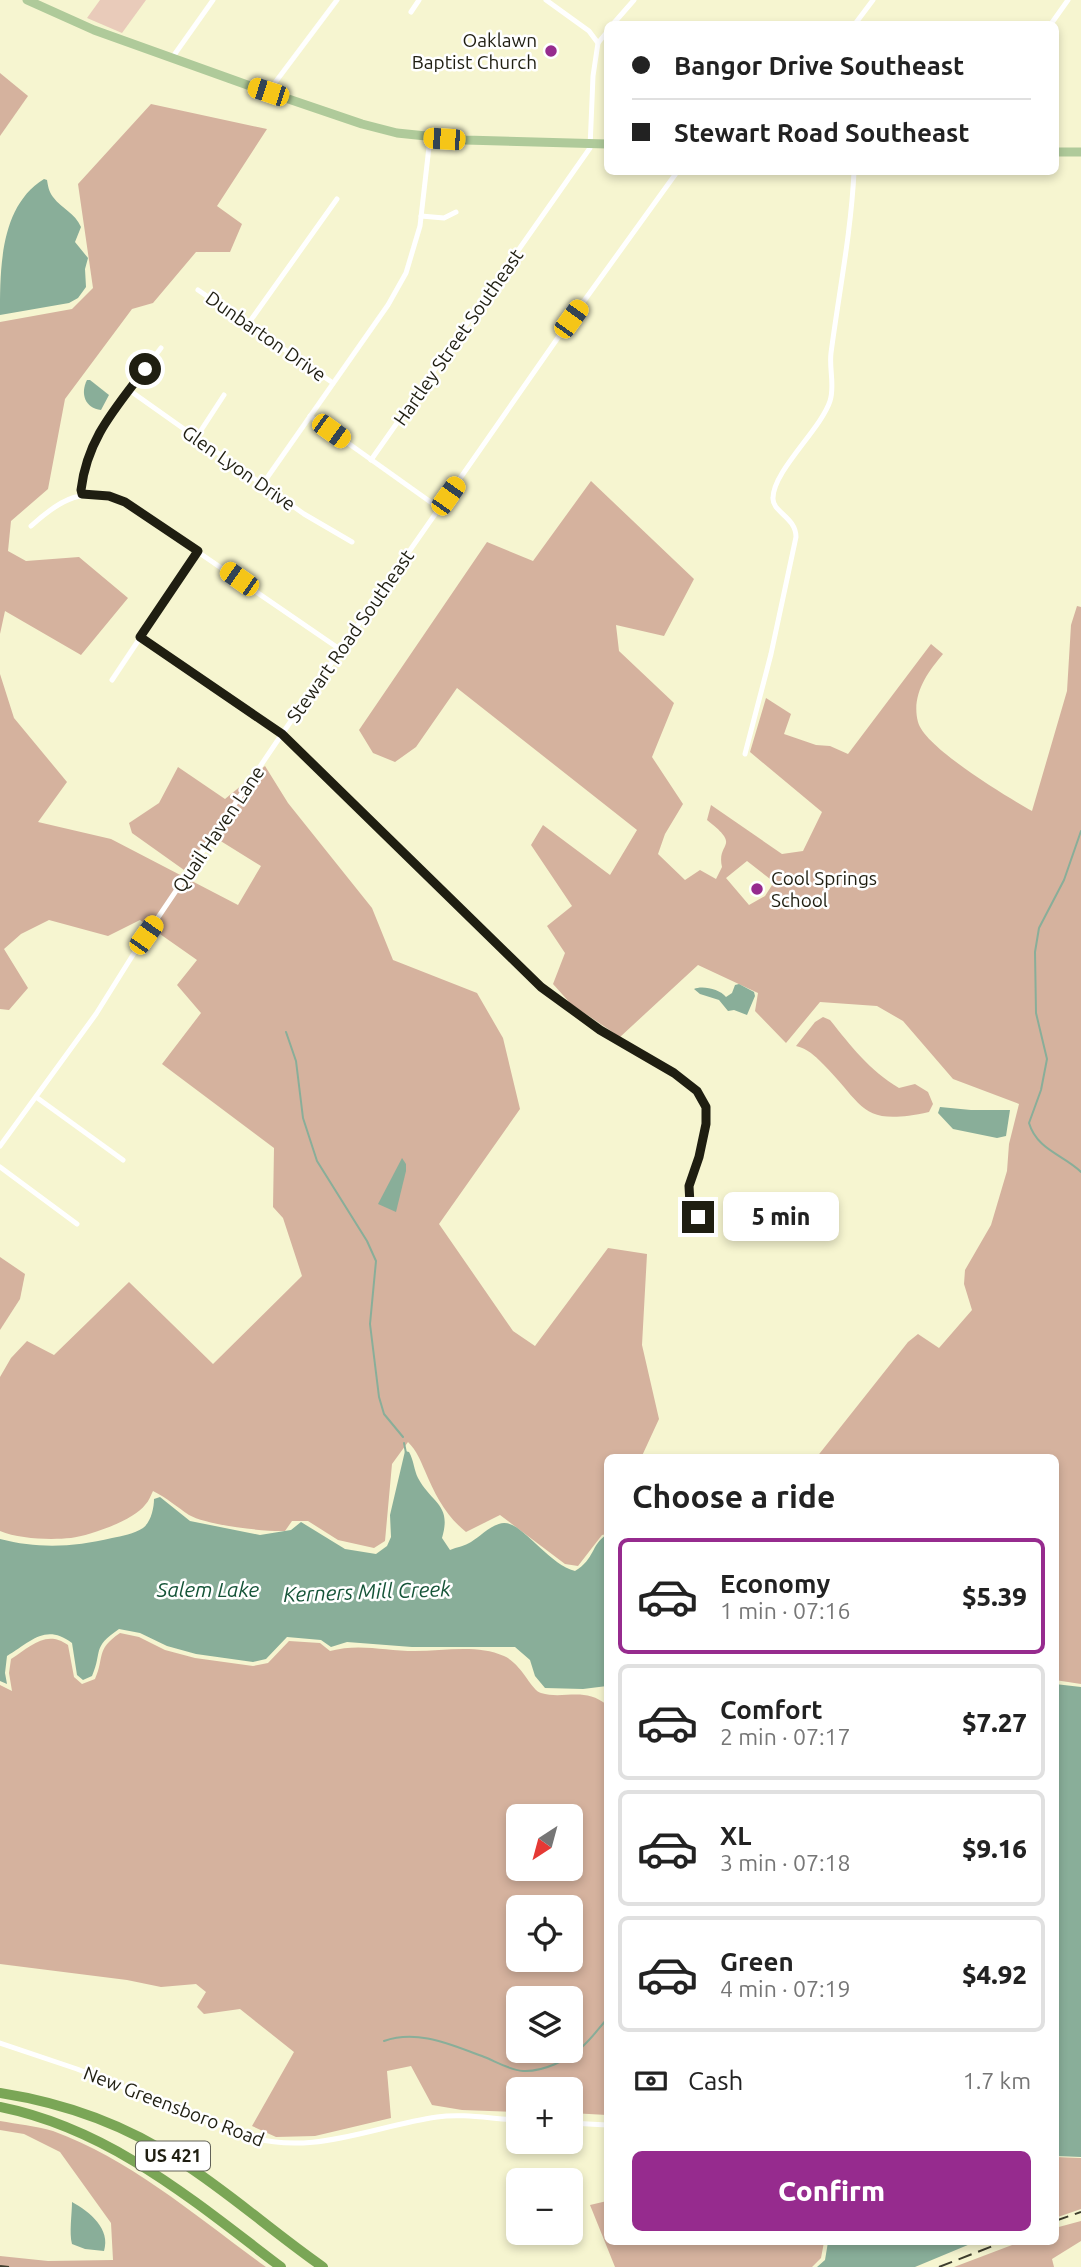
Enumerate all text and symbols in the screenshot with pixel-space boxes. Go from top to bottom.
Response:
place label: Oaklawn Baptist Church [412,29,537,73]
marker: Oaklawn Baptist Church [543,43,559,59]
text: Bangor Drive Southeast [674,51,964,80]
car [245,76,292,108]
text: Stewart Road Southeast [674,118,970,147]
car [423,127,466,151]
street label: Hartley Street Southeast [389,244,528,429]
street label: Dunbarton Drive [202,286,330,386]
car [551,296,592,342]
route start [129,353,161,385]
car [308,410,355,452]
street label: Glen Lyon Drive [178,421,300,515]
car [428,473,469,519]
street label: Stewart Road Southeast [282,545,418,727]
car [216,558,263,600]
street label: Quail Haven Lane [167,761,269,897]
place label: Cool Springs School [771,867,877,911]
marker: Cool Springs School [749,881,765,897]
car [126,912,167,958]
callout: 5 min [722,1192,838,1242]
route end [682,1201,714,1233]
text: 5 min [752,1204,810,1229]
text: Choose a ride [632,1478,835,1514]
icon: car [636,1565,699,1628]
text: Economy [720,1569,830,1598]
water label: Kerners Mill Creek [283,1576,451,1606]
water label: Salem Lake [156,1577,260,1601]
text: $5.39 [962,1582,1027,1611]
text: 1 min · 07:16 [720,1598,851,1623]
icon: car [636,1691,699,1754]
text: Comfort [720,1695,823,1724]
text: $7.27 [962,1708,1027,1737]
text: 2 min · 07:17 [720,1724,851,1749]
north arrow [506,1804,583,1881]
map controls [506,1804,583,2245]
icon: car [636,1817,699,1880]
text: XL [720,1821,751,1850]
text: $9.16 [962,1834,1027,1863]
text: 3 min · 07:18 [720,1850,851,1875]
button: locate [506,1895,583,1972]
icon: car [636,1943,699,2006]
text: Green [720,1947,794,1976]
text: $4.92 [962,1960,1027,1989]
text: 4 min · 07:19 [720,1976,851,2001]
button: layers [506,1986,583,2063]
street label: New Greensboro Road [81,2061,267,2151]
icon: cash [632,2062,670,2100]
text: Cash [688,2066,743,2095]
text: 1.7 km [963,2068,1031,2093]
button: + [506,2077,583,2154]
road number: US 421 [136,2142,210,2170]
button: Confirm [632,2151,1031,2231]
button: − [506,2168,583,2245]

